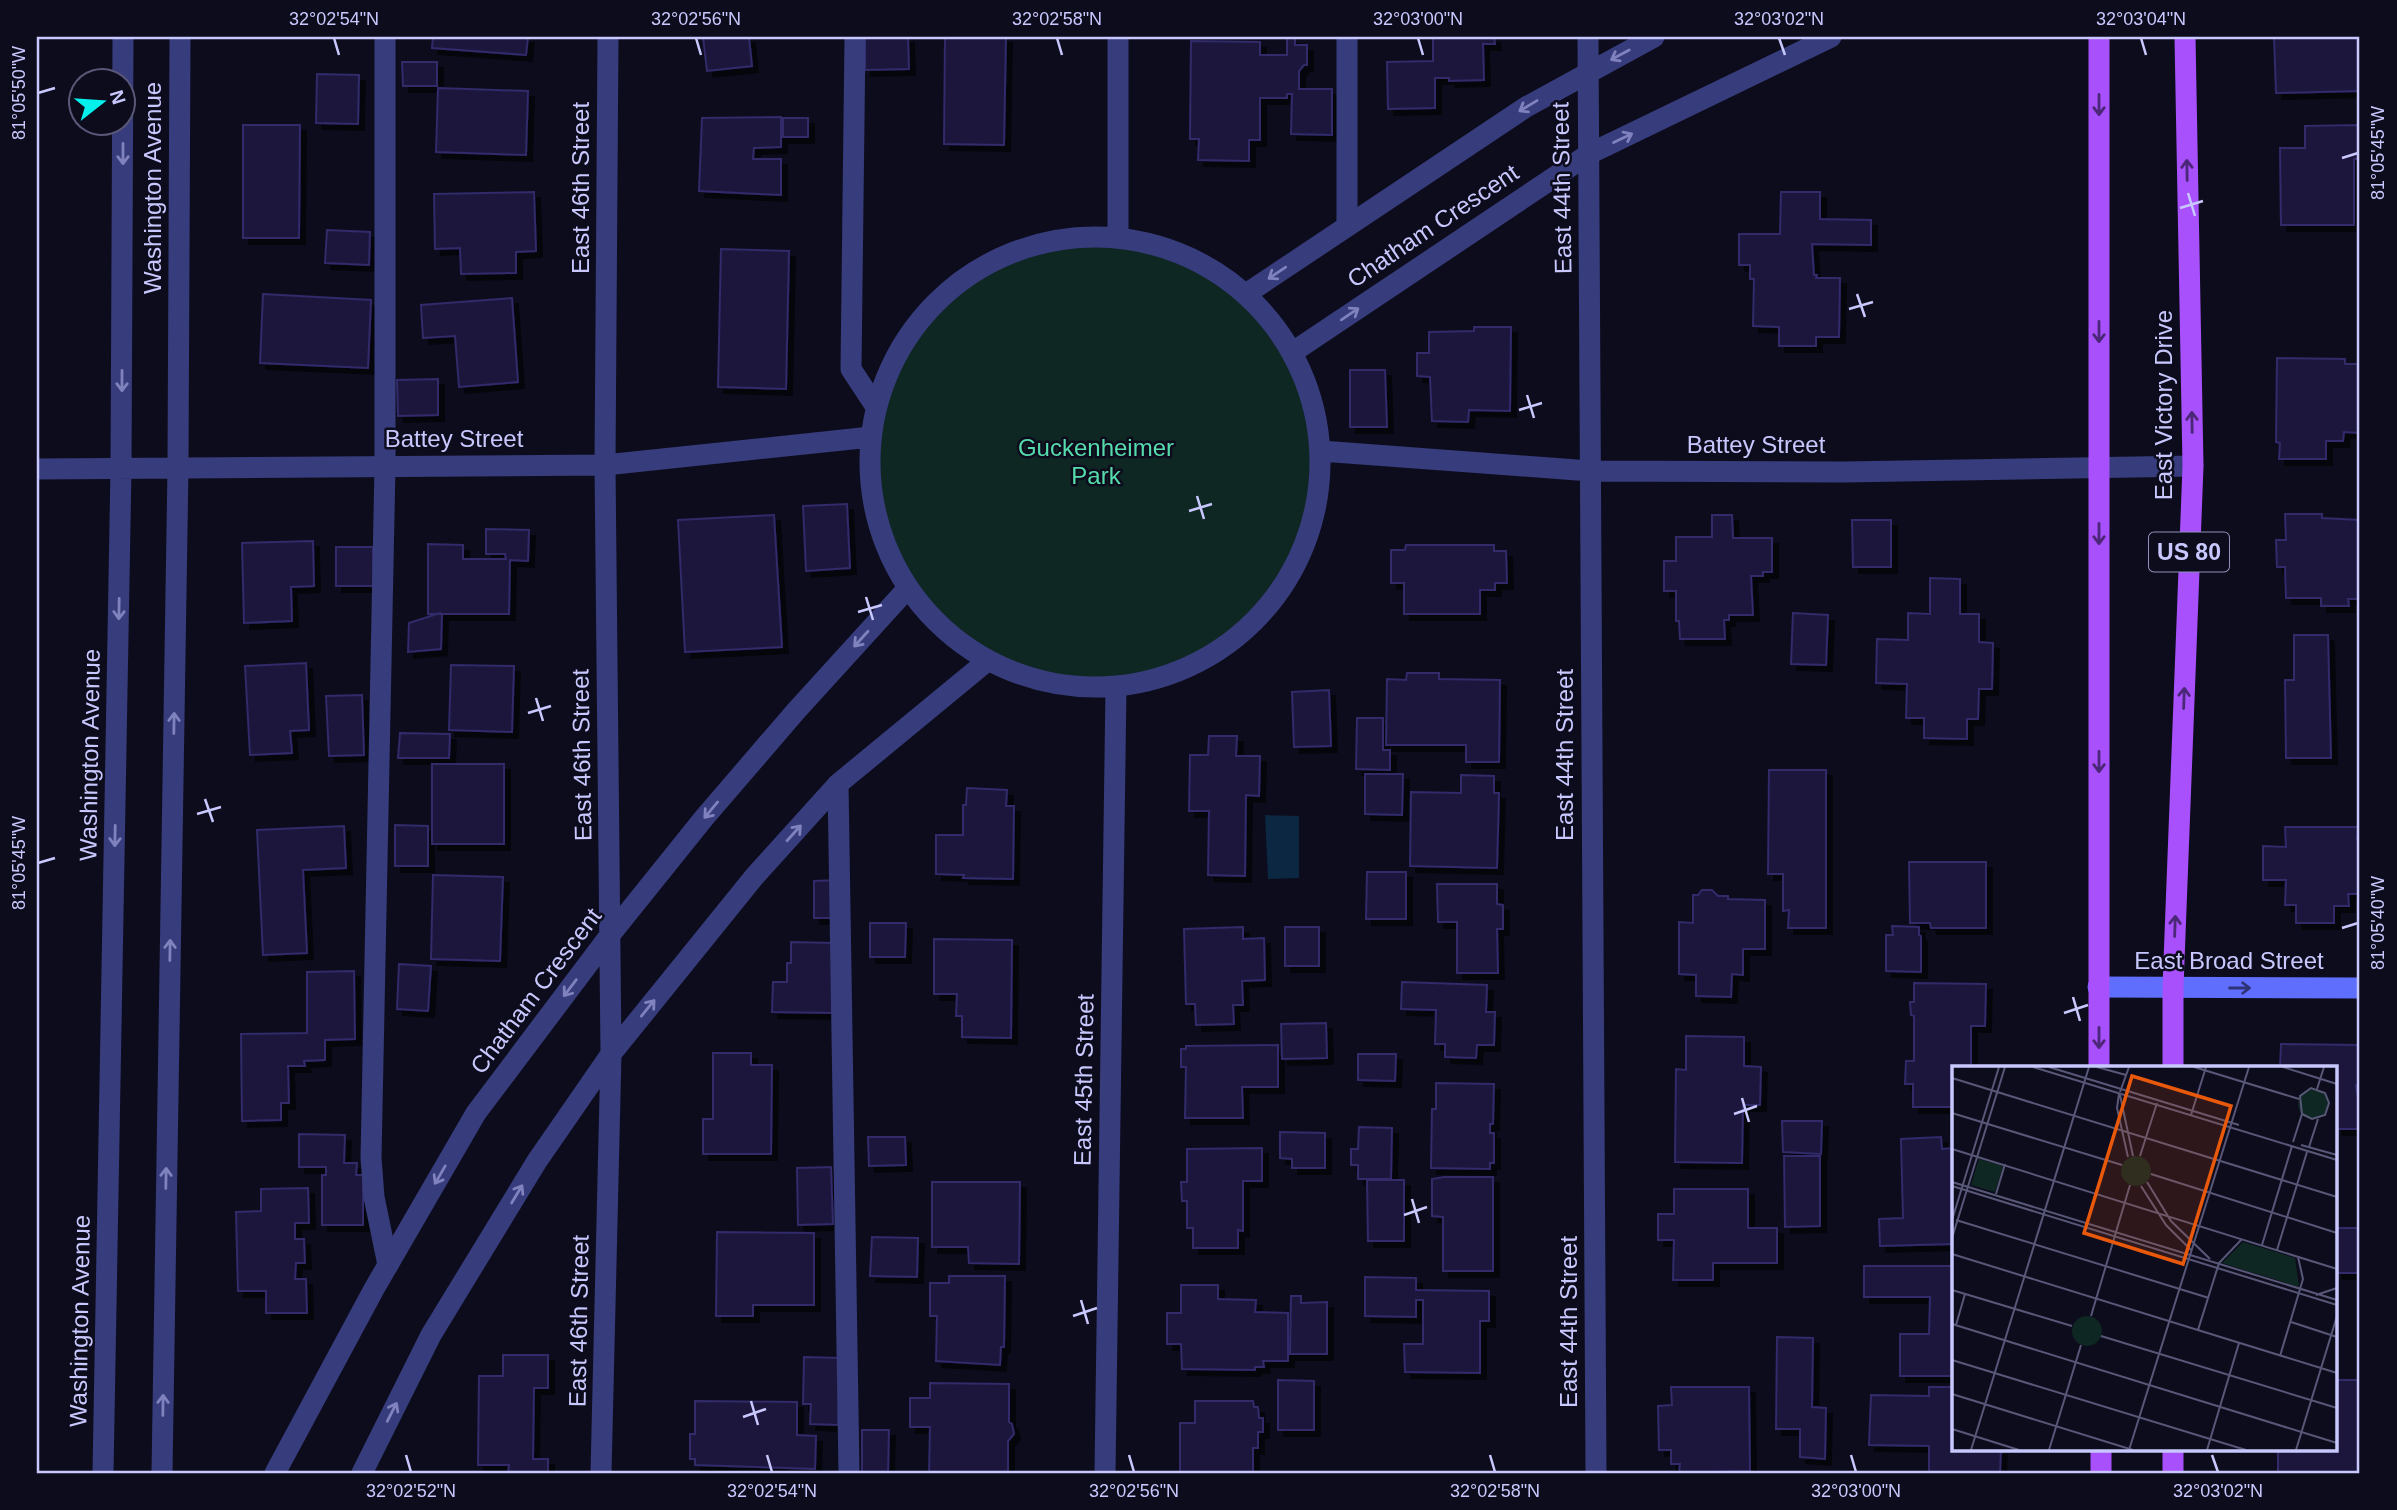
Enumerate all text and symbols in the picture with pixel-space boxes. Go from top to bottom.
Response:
text: 32°02'54"N [289,9,379,29]
text: 32°02'56"N [651,9,741,29]
text: 32°02'58"N [1012,9,1102,29]
text: 32°03'00"N [1373,9,1463,29]
text: 32°03'02"N [1734,9,1824,29]
text: 32°03'04"N [2096,9,2186,29]
text: 81°05'50"W [9,46,29,140]
one-way arrow [1611,48,1631,62]
north arrow [66,66,136,136]
street label: Washington Avenue [139,82,166,294]
text: N [106,88,130,107]
one-way arrow [2092,93,2106,116]
one-way arrow [1518,100,1538,114]
street label: East 44th Street [1546,101,1576,274]
street label: East 46th Street [567,102,594,274]
text: 81°05'45"W [2368,106,2388,200]
one-way arrow [1612,130,1633,144]
one-way arrow [116,142,130,165]
street label: Chatham Crescent [1342,158,1523,293]
one-way arrow [2180,159,2194,182]
one-way arrow [1268,266,1287,280]
one-way arrow [1339,307,1359,321]
street label: East Victory Drive [2150,310,2177,500]
one-way arrow [2092,321,2106,344]
one-way arrow [115,370,129,393]
one-way arrow [2185,411,2199,434]
street label: Battey Street [385,425,524,452]
street label: Battey Street [1687,431,1826,458]
park label: Guckenheimer Park [1018,434,1174,489]
one-way arrow [2092,522,2106,545]
road number: US 80 [2149,532,2229,572]
one-way arrow [112,597,125,620]
one-way arrow [853,630,870,647]
street label: Washington Avenue [74,649,105,861]
street label: East 46th Street [566,668,596,841]
street label: East 44th Street [1551,669,1578,841]
one-way arrow [2177,687,2190,710]
one-way arrow [167,711,181,734]
one-way arrow [2092,750,2106,773]
one-way arrow [703,801,719,819]
text: 81°05'45"W [9,816,29,910]
one-way arrow [108,825,121,848]
one-way arrow [785,825,802,842]
text: 81°05'40"W [2368,876,2388,970]
street label: Chatham Crescent [465,902,607,1079]
one-way arrow [2168,914,2181,937]
one-way arrow [163,939,177,962]
street label: East Broad Street [2134,947,2324,974]
one-way arrow [563,979,578,998]
one-way arrow [2228,981,2251,995]
street label: East 45th Street [1069,993,1099,1166]
one-way arrow [641,999,656,1017]
one-way arrow [2092,1026,2106,1049]
inset map [1952,1066,2338,1450]
one-way arrow [433,1164,447,1184]
one-way arrow [160,1166,173,1189]
one-way arrow [511,1184,525,1204]
street label: Washington Avenue [64,1215,95,1427]
street label: East 46th Street [564,1234,594,1407]
street label: East 44th Street [1555,1236,1582,1408]
one-way arrow [156,1394,170,1417]
one-way arrow [386,1402,400,1423]
text: 32°02'52"N [366,1481,456,1501]
text: 32°02'54"N [727,1481,817,1501]
text: 32°02'56"N [1089,1481,1179,1501]
text: 32°02'58"N [1450,1481,1540,1501]
text: 32°03'00"N [1811,1481,1901,1501]
text: 32°03'02"N [2173,1481,2263,1501]

